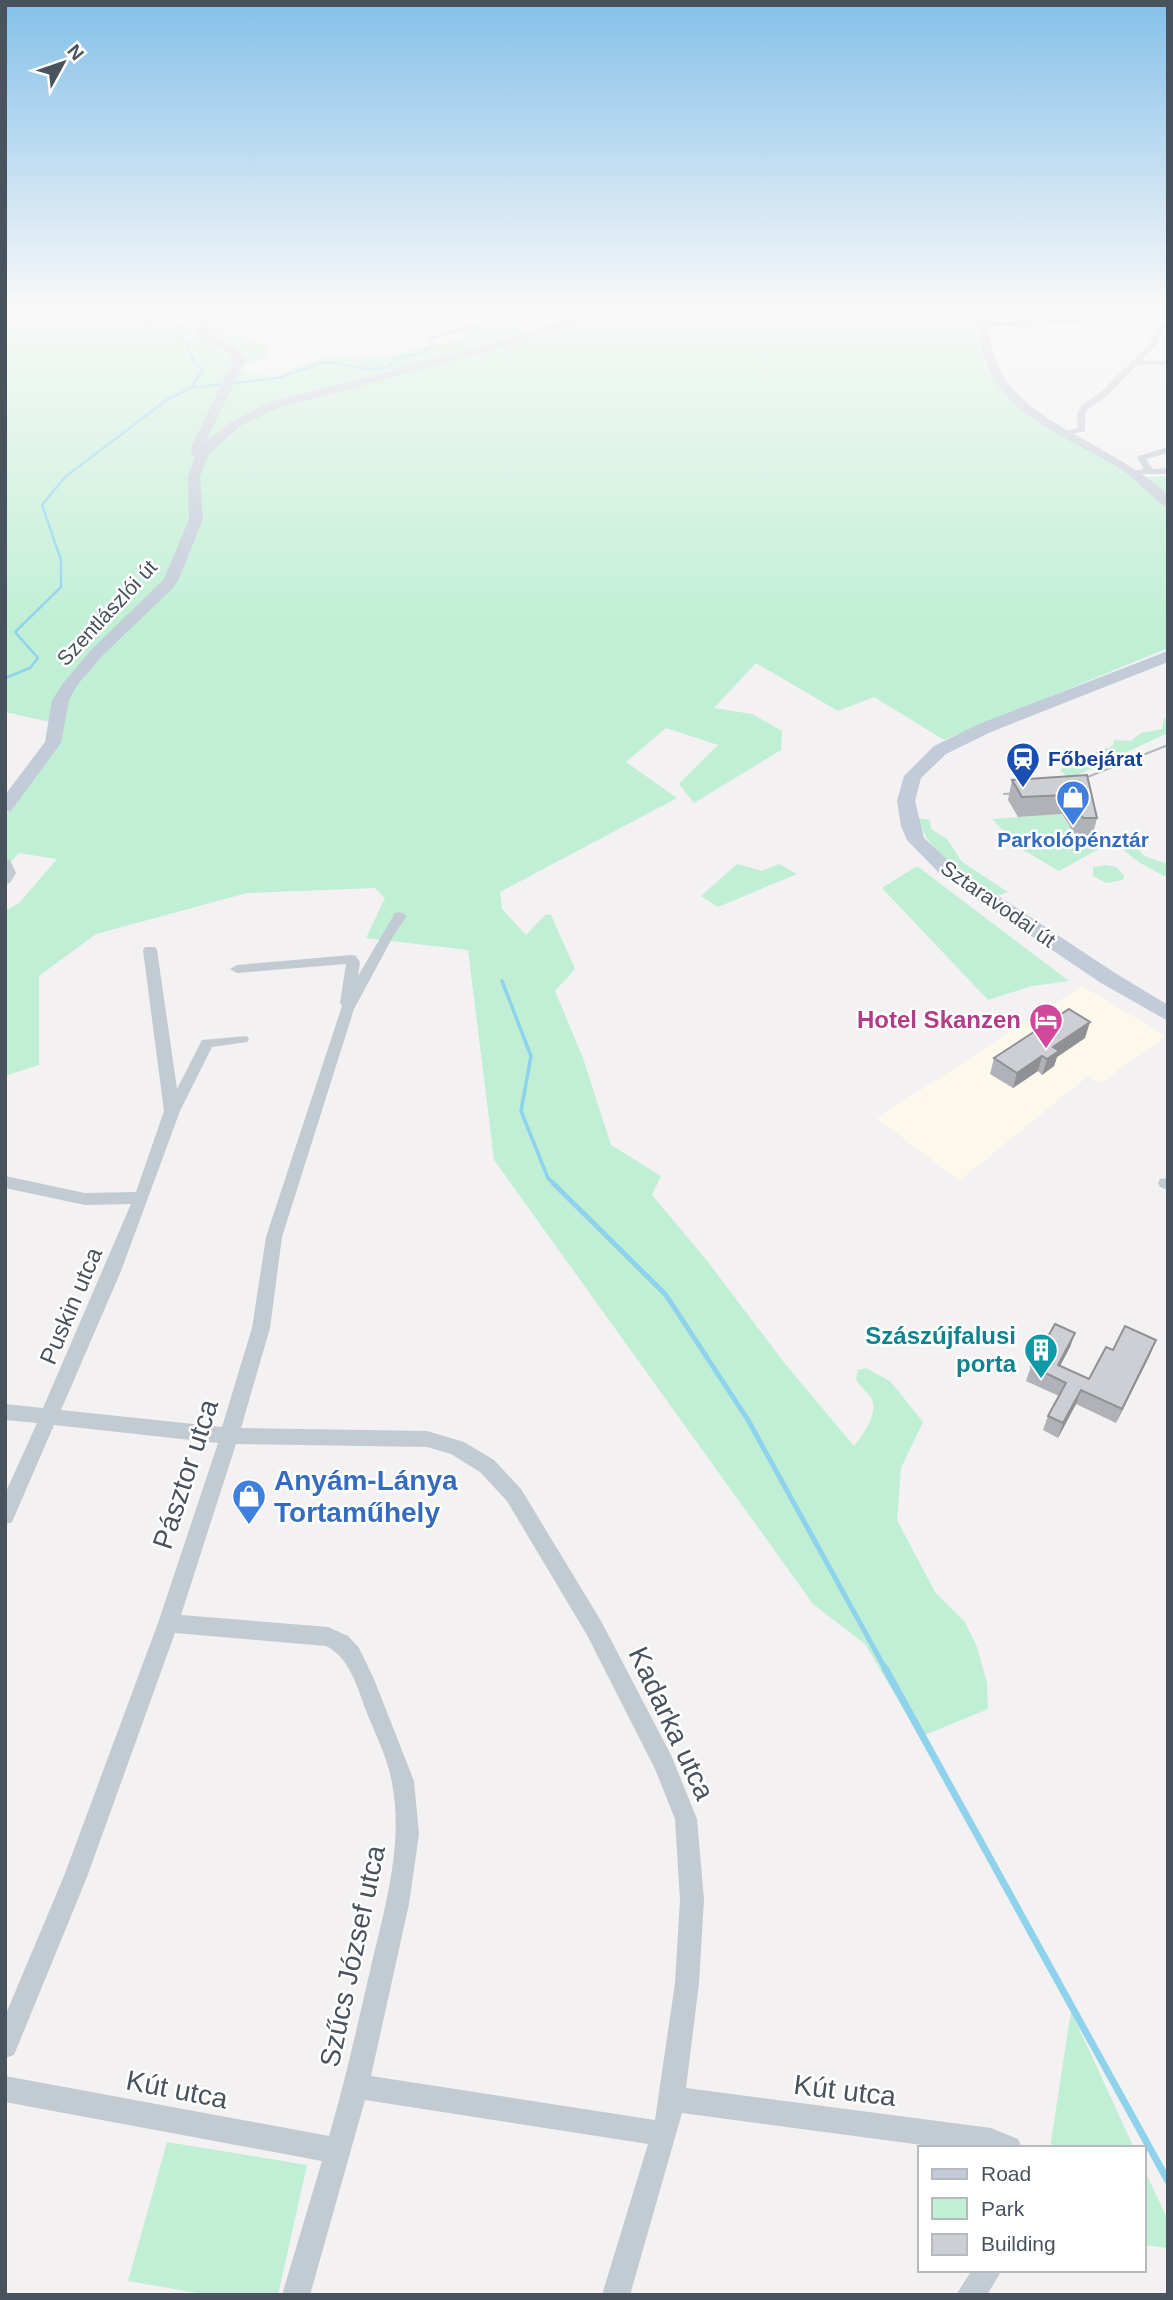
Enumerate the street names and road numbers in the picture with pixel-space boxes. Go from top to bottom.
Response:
street label: Szentlászlói út [52,555,161,670]
street label: Sztaravodai út [937,856,1060,952]
street label: Puskin utca [34,1243,107,1368]
street label: Pásztor utca [147,1395,224,1553]
street label: Kadarka utca [623,1642,721,1805]
street label: Szűcs József utca [314,1842,391,2070]
street label: Kút utca [124,2064,231,2115]
street label: Kút utca [792,2069,898,2112]

